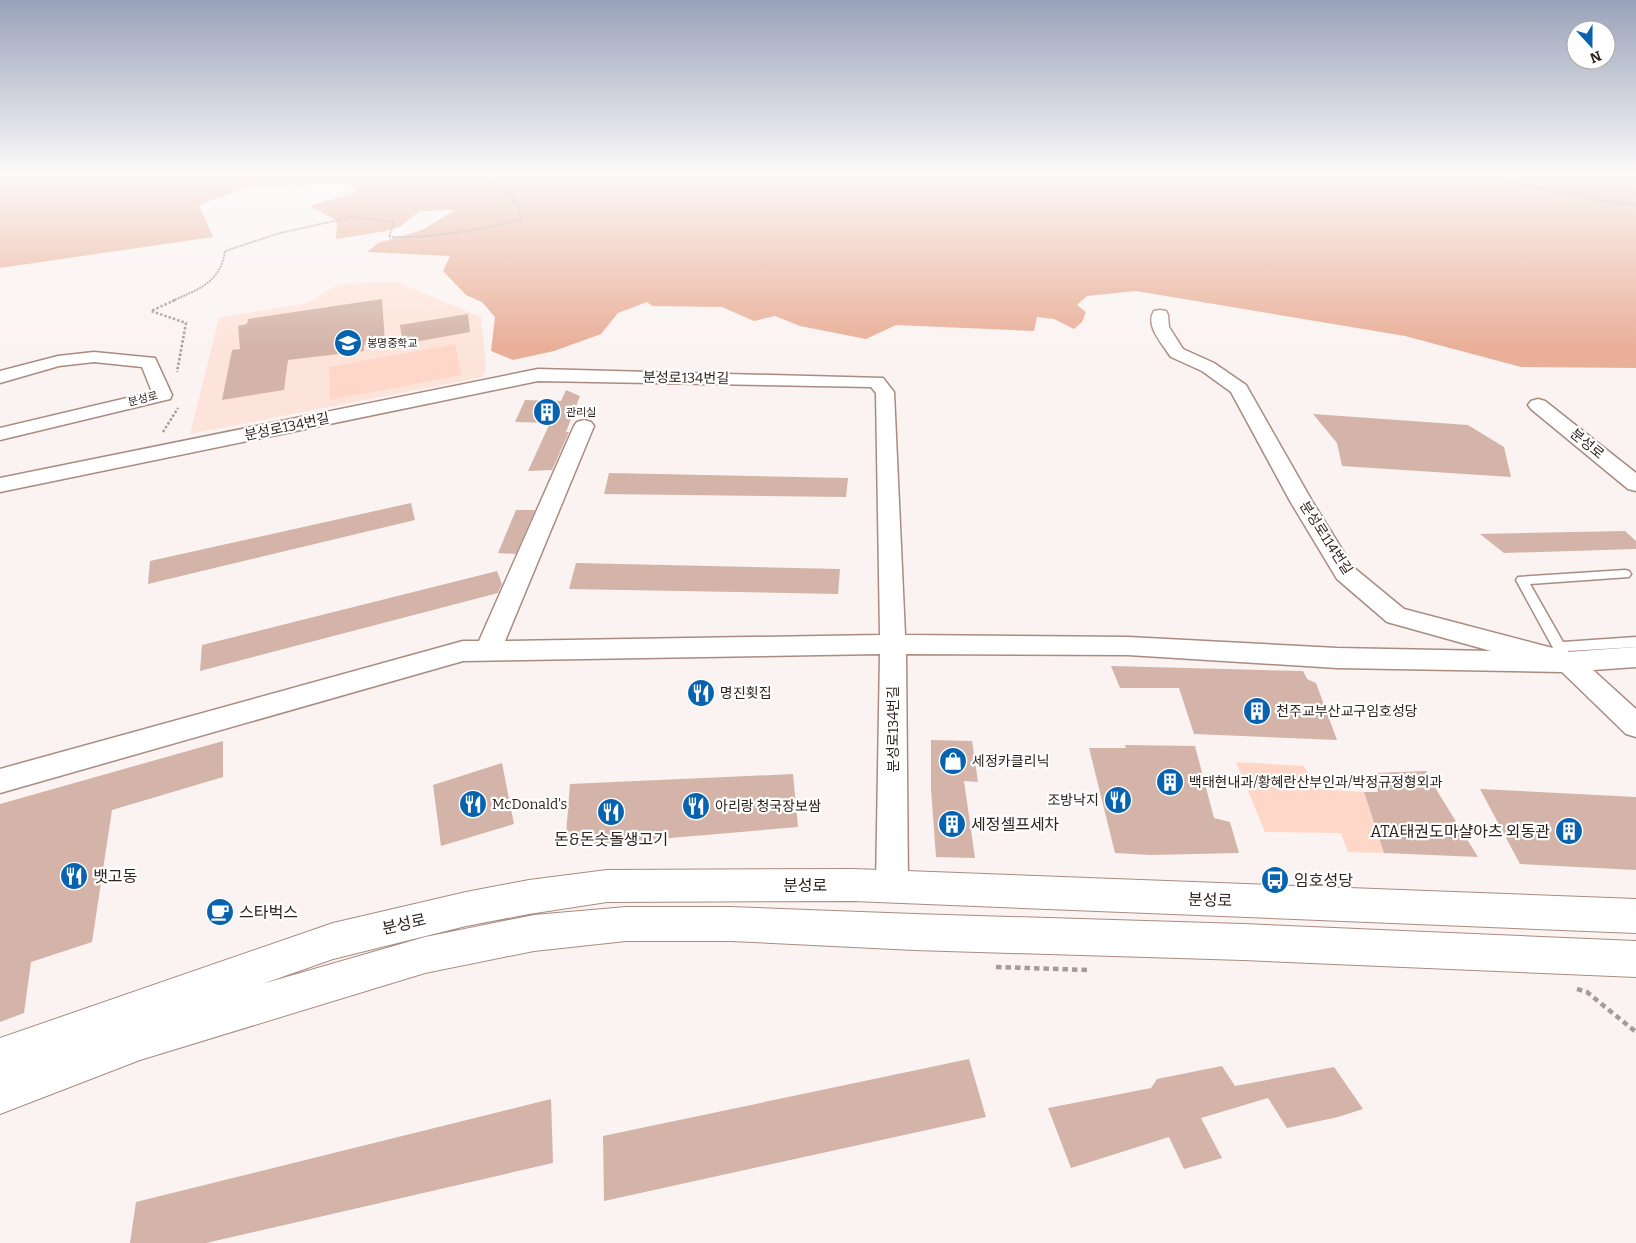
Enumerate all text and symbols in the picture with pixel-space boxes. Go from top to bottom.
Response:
north arrow [1566,20,1616,70]
text: N [1587,47,1604,67]
school or university icon: 봉명중학교 [333,328,363,358]
place label: 봉명중학교 [367,337,418,350]
street label: 분성로134번길 [643,369,729,387]
street label: 분성로 [127,389,159,409]
building icon: 관리실 [532,397,562,427]
place label: 관리실 [566,406,596,419]
street label: 분성로134번길 [243,410,331,444]
street label: 분성로 [1567,425,1607,463]
street label: 분성로114번길 [1296,498,1356,578]
restaurant icon: 명진횟집 [686,678,716,708]
place label: 명진횟집 [720,685,772,702]
street label: 분성로134번길 [885,686,902,772]
building icon: 천주교부산교구임호성당 [1242,696,1272,726]
place label: 천주교부산교구임호성당 [1276,703,1418,720]
shop icon: 세정카클리닉 [938,746,968,776]
place label: 세정카클리닉 [972,753,1049,770]
building icon: 백태현내과/황혜란산부인과/박정규정형외과 [1155,767,1185,797]
place label: 백태현내과/황혜란산부인과/박정규정형외과 [1189,774,1443,791]
restaurant icon: 조방낙지 [1103,785,1133,815]
restaurant icon: McDonald's [458,789,488,819]
restaurant icon: 아리랑 청국장보쌈 [681,791,711,821]
place label: 조방낙지 [1047,792,1099,809]
place label: McDonald's [492,796,567,813]
restaurant icon: 돈&돈숫돌생고기 [596,797,626,827]
place label: 아리랑 청국장보쌈 [715,798,821,815]
building icon: 세정셀프세차 [937,809,967,839]
place label: 세정셀프세차 [971,815,1060,834]
building icon: ATA태권도마샬아츠 외동관 [1554,816,1584,846]
place label: ATA태권도마샬아츠 외동관 [1370,822,1550,841]
place label: 돈&돈숫돌생고기 [554,830,668,849]
restaurant icon: 뱃고동 [59,861,89,891]
bus stop icon: 임호성당 [1260,865,1290,895]
place label: 뱃고동 [93,867,137,886]
place label: 임호성당 [1294,871,1353,890]
street label: 분성로 [783,876,827,895]
street label: 분성로 [1188,890,1233,910]
cafe icon: 스타벅스 [205,897,235,927]
place label: 스타벅스 [239,903,298,922]
street label: 분성로 [380,910,428,938]

